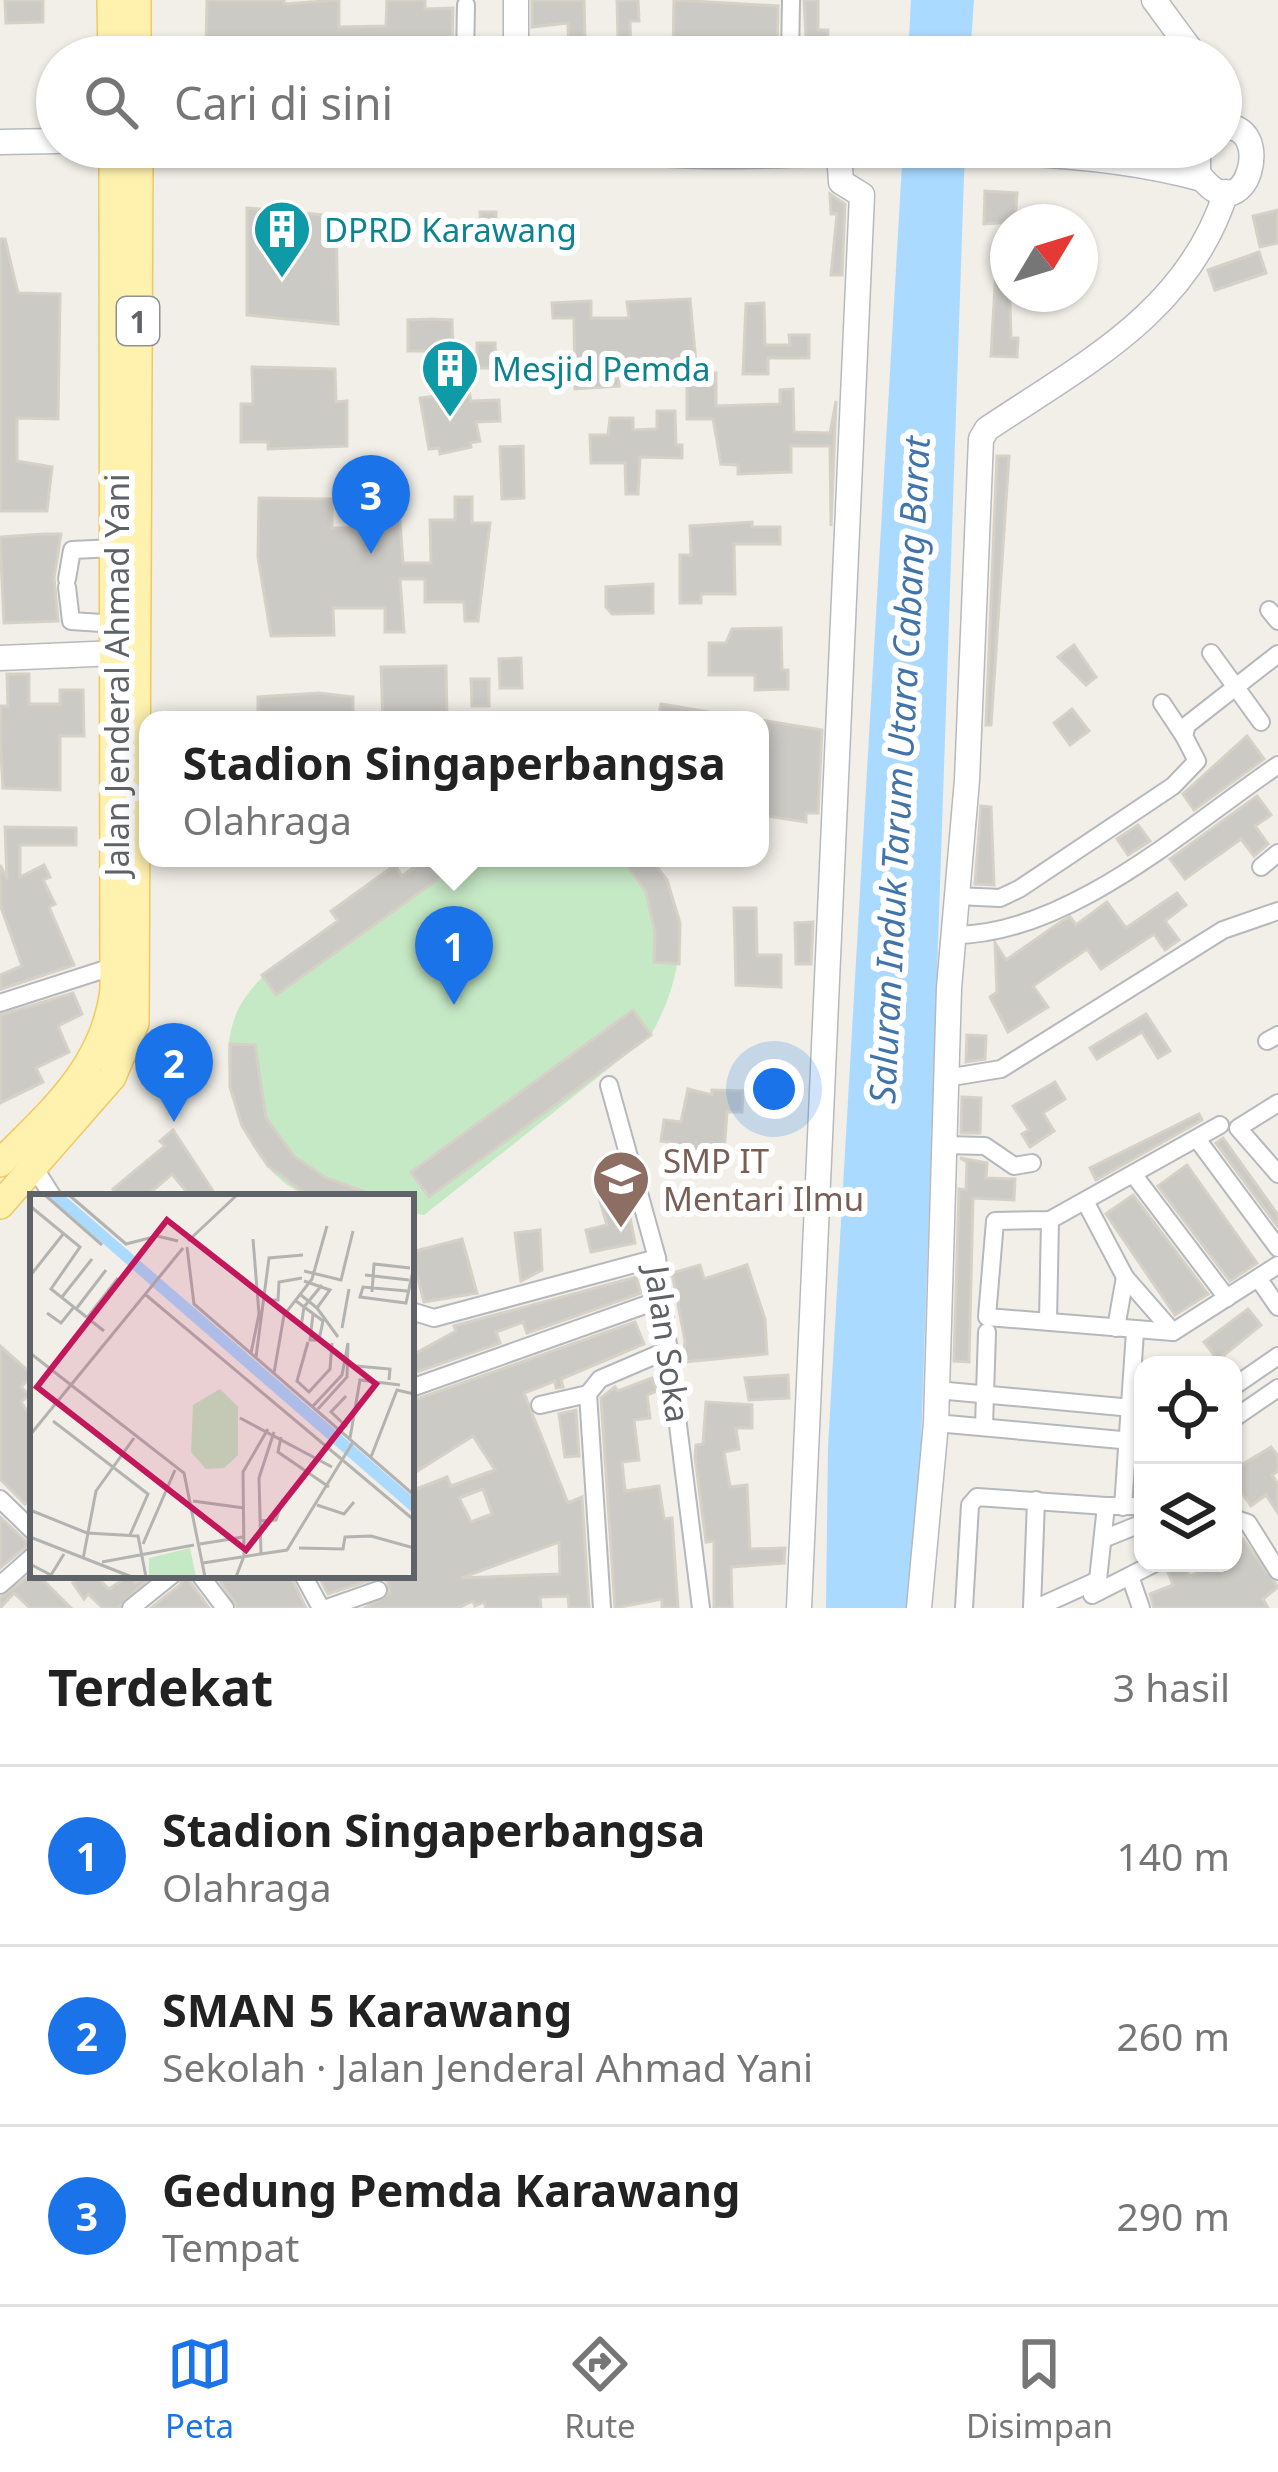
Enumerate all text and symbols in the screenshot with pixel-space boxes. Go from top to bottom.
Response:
search box [36,36,1242,168]
icon: search [78,69,144,135]
text: Cari di sini [174,72,393,133]
building icon: DPRD Karawang [251,198,313,280]
north arrow [990,204,1098,312]
place label: DPRD Karawang [324,207,577,252]
road number: 1 [117,297,159,345]
building icon: Mesjid Pemda [419,337,481,419]
place label: Mesjid Pemda [492,346,711,391]
water label: Saluran Induk Tarum Utara Cabang Barat [857,433,941,1105]
pin: 3 [332,455,410,554]
street label: Jalan Jenderal Ahmad Yani [94,473,139,880]
popup [139,711,769,867]
text: Stadion Singaperbangsa [182,732,726,793]
text: Olahraga [182,793,352,846]
pin: 1 [415,906,493,1005]
pin: 2 [135,1023,213,1122]
your location [744,1059,804,1119]
place label: SMP IT Mentari Ilmu [663,1138,864,1221]
school or university icon: SMP IT Mentari Ilmu [590,1148,652,1230]
inset map [30,1194,414,1578]
street label: Jalan Soka [634,1260,701,1425]
map controls [1134,1356,1242,1572]
button: locate [1134,1356,1242,1464]
button: layers [1134,1464,1242,1572]
text: Terdekat [48,1651,273,1721]
text: 3 hasil [1113,1660,1230,1713]
text: Stadion Singaperbangsa [162,1799,705,1860]
text: 1 [76,1829,98,1882]
text: 140 m [1116,1829,1230,1882]
text: Olahraga [162,1860,332,1913]
text: SMAN 5 Karawang [162,1979,572,2040]
text: 2 [76,2009,98,2062]
text: 260 m [1116,2009,1230,2062]
text: Sekolah · Jalan Jenderal Ahmad Yani [162,2040,813,2093]
text: Gedung Pemda Karawang [162,2159,740,2220]
text: 3 [76,2189,98,2242]
text: 290 m [1116,2189,1230,2242]
text: Tempat [162,2220,299,2273]
tab: Peta [165,2331,234,2448]
tab: Rute [564,2331,636,2448]
tab: Disimpan [966,2331,1113,2448]

